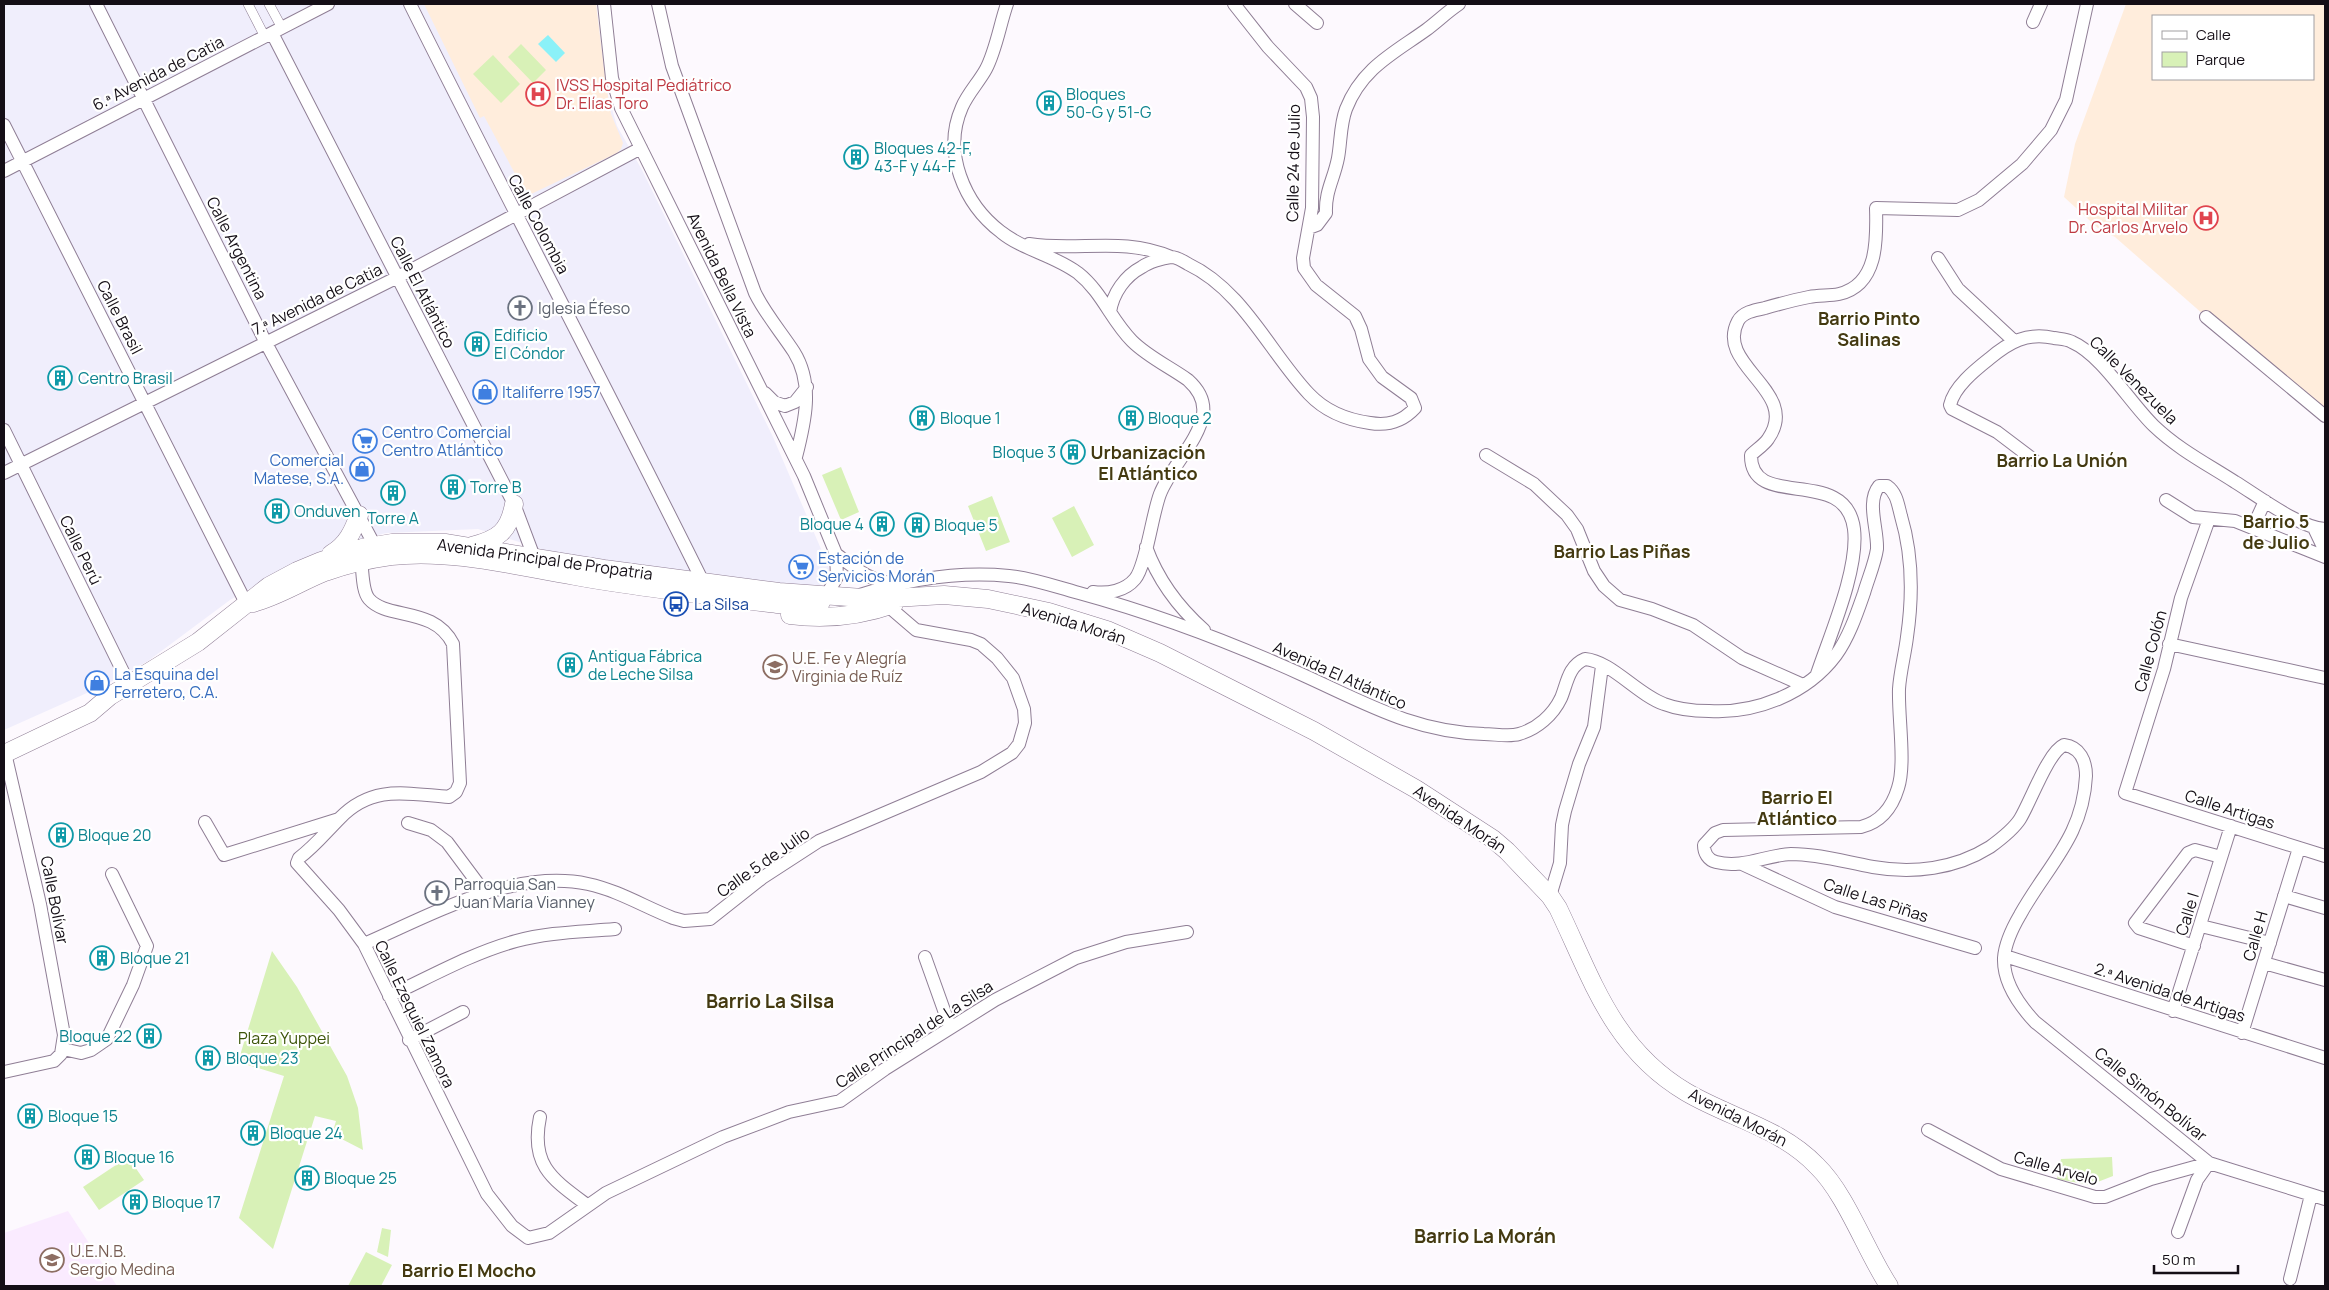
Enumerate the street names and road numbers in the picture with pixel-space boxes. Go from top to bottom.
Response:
street label: 6.ª Avenida de Catia [88,30,228,116]
street label: Calle 24 de Julio [1281,104,1305,222]
street label: Calle Colombia [503,170,575,278]
street label: Calle Argentina [202,193,272,303]
street label: Avenida Bella Vista [682,209,762,341]
street label: Calle El Atlántico [385,232,461,352]
street label: 7.ª Avenida de Catia [248,258,386,340]
street label: Calle Brasil [92,276,148,358]
street label: Calle Venezuela [2085,331,2183,429]
street label: Calle Perú [55,512,107,588]
street label: Avenida Principal de Propatria [436,533,654,585]
street label: Avenida Morán [1019,597,1129,649]
street label: Calle Colón [2129,608,2171,694]
street label: Avenida El Atlántico [1270,636,1410,714]
street label: Avenida Morán [1409,780,1511,858]
street label: Calle Artigas [2182,784,2278,834]
street label: Calle 5 de Julio [712,822,814,902]
street label: Calle Bolívar [36,854,74,946]
street label: Calle Las Piñas [1821,873,1931,927]
street label: Calle I [2170,890,2204,938]
street label: Calle H [2237,908,2273,964]
street label: Calle Ezequiel Zamora [370,937,460,1091]
street label: 2.ª Avenida de Artigas [2092,957,2248,1027]
street label: Calle Principal de La Silsa [831,975,997,1093]
street label: Calle Simón Bolívar [2090,1042,2212,1146]
street label: Avenida Morán [1685,1083,1791,1151]
street label: Calle Arvelo [2011,1145,2101,1191]

